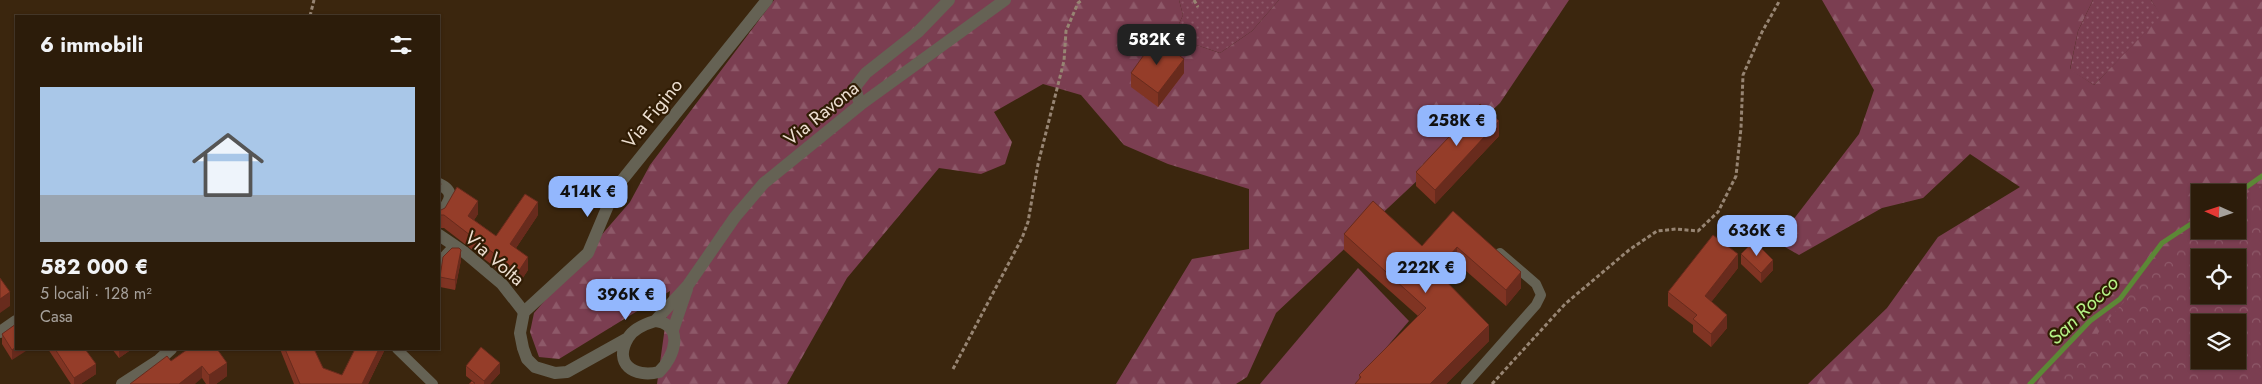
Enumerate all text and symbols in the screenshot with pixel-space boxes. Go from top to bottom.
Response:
pin: 582K € [1116,23,1198,66]
text: 582K € [1128,28,1186,51]
text: 6 immobili [40,30,143,60]
icon: filters [387,31,415,59]
street label: Via Figino [616,73,689,154]
street label: Via Ravona [778,75,865,152]
pin: 258K € [1416,104,1498,147]
text: 258K € [1428,109,1486,132]
icon: home [183,120,273,210]
pin: 414K € [547,176,629,218]
text: 414K € [560,180,616,203]
north arrow [2191,184,2246,239]
map controls [2191,184,2246,369]
pin: 636K € [1716,214,1798,257]
text: 636K € [1728,219,1786,242]
street label: Via Volta [459,225,531,292]
button: locate [2191,249,2246,304]
text: 582 000 € [40,252,149,282]
pin: 222K € [1385,252,1467,294]
text: 222K € [1397,256,1455,279]
water label: San Rocco [2041,269,2126,352]
pin: 396K € [585,278,667,321]
text: 5 locali · 128 m² [40,282,152,305]
text: 396K € [597,283,655,306]
text: Casa [40,305,73,328]
button: layers [2191,314,2246,369]

